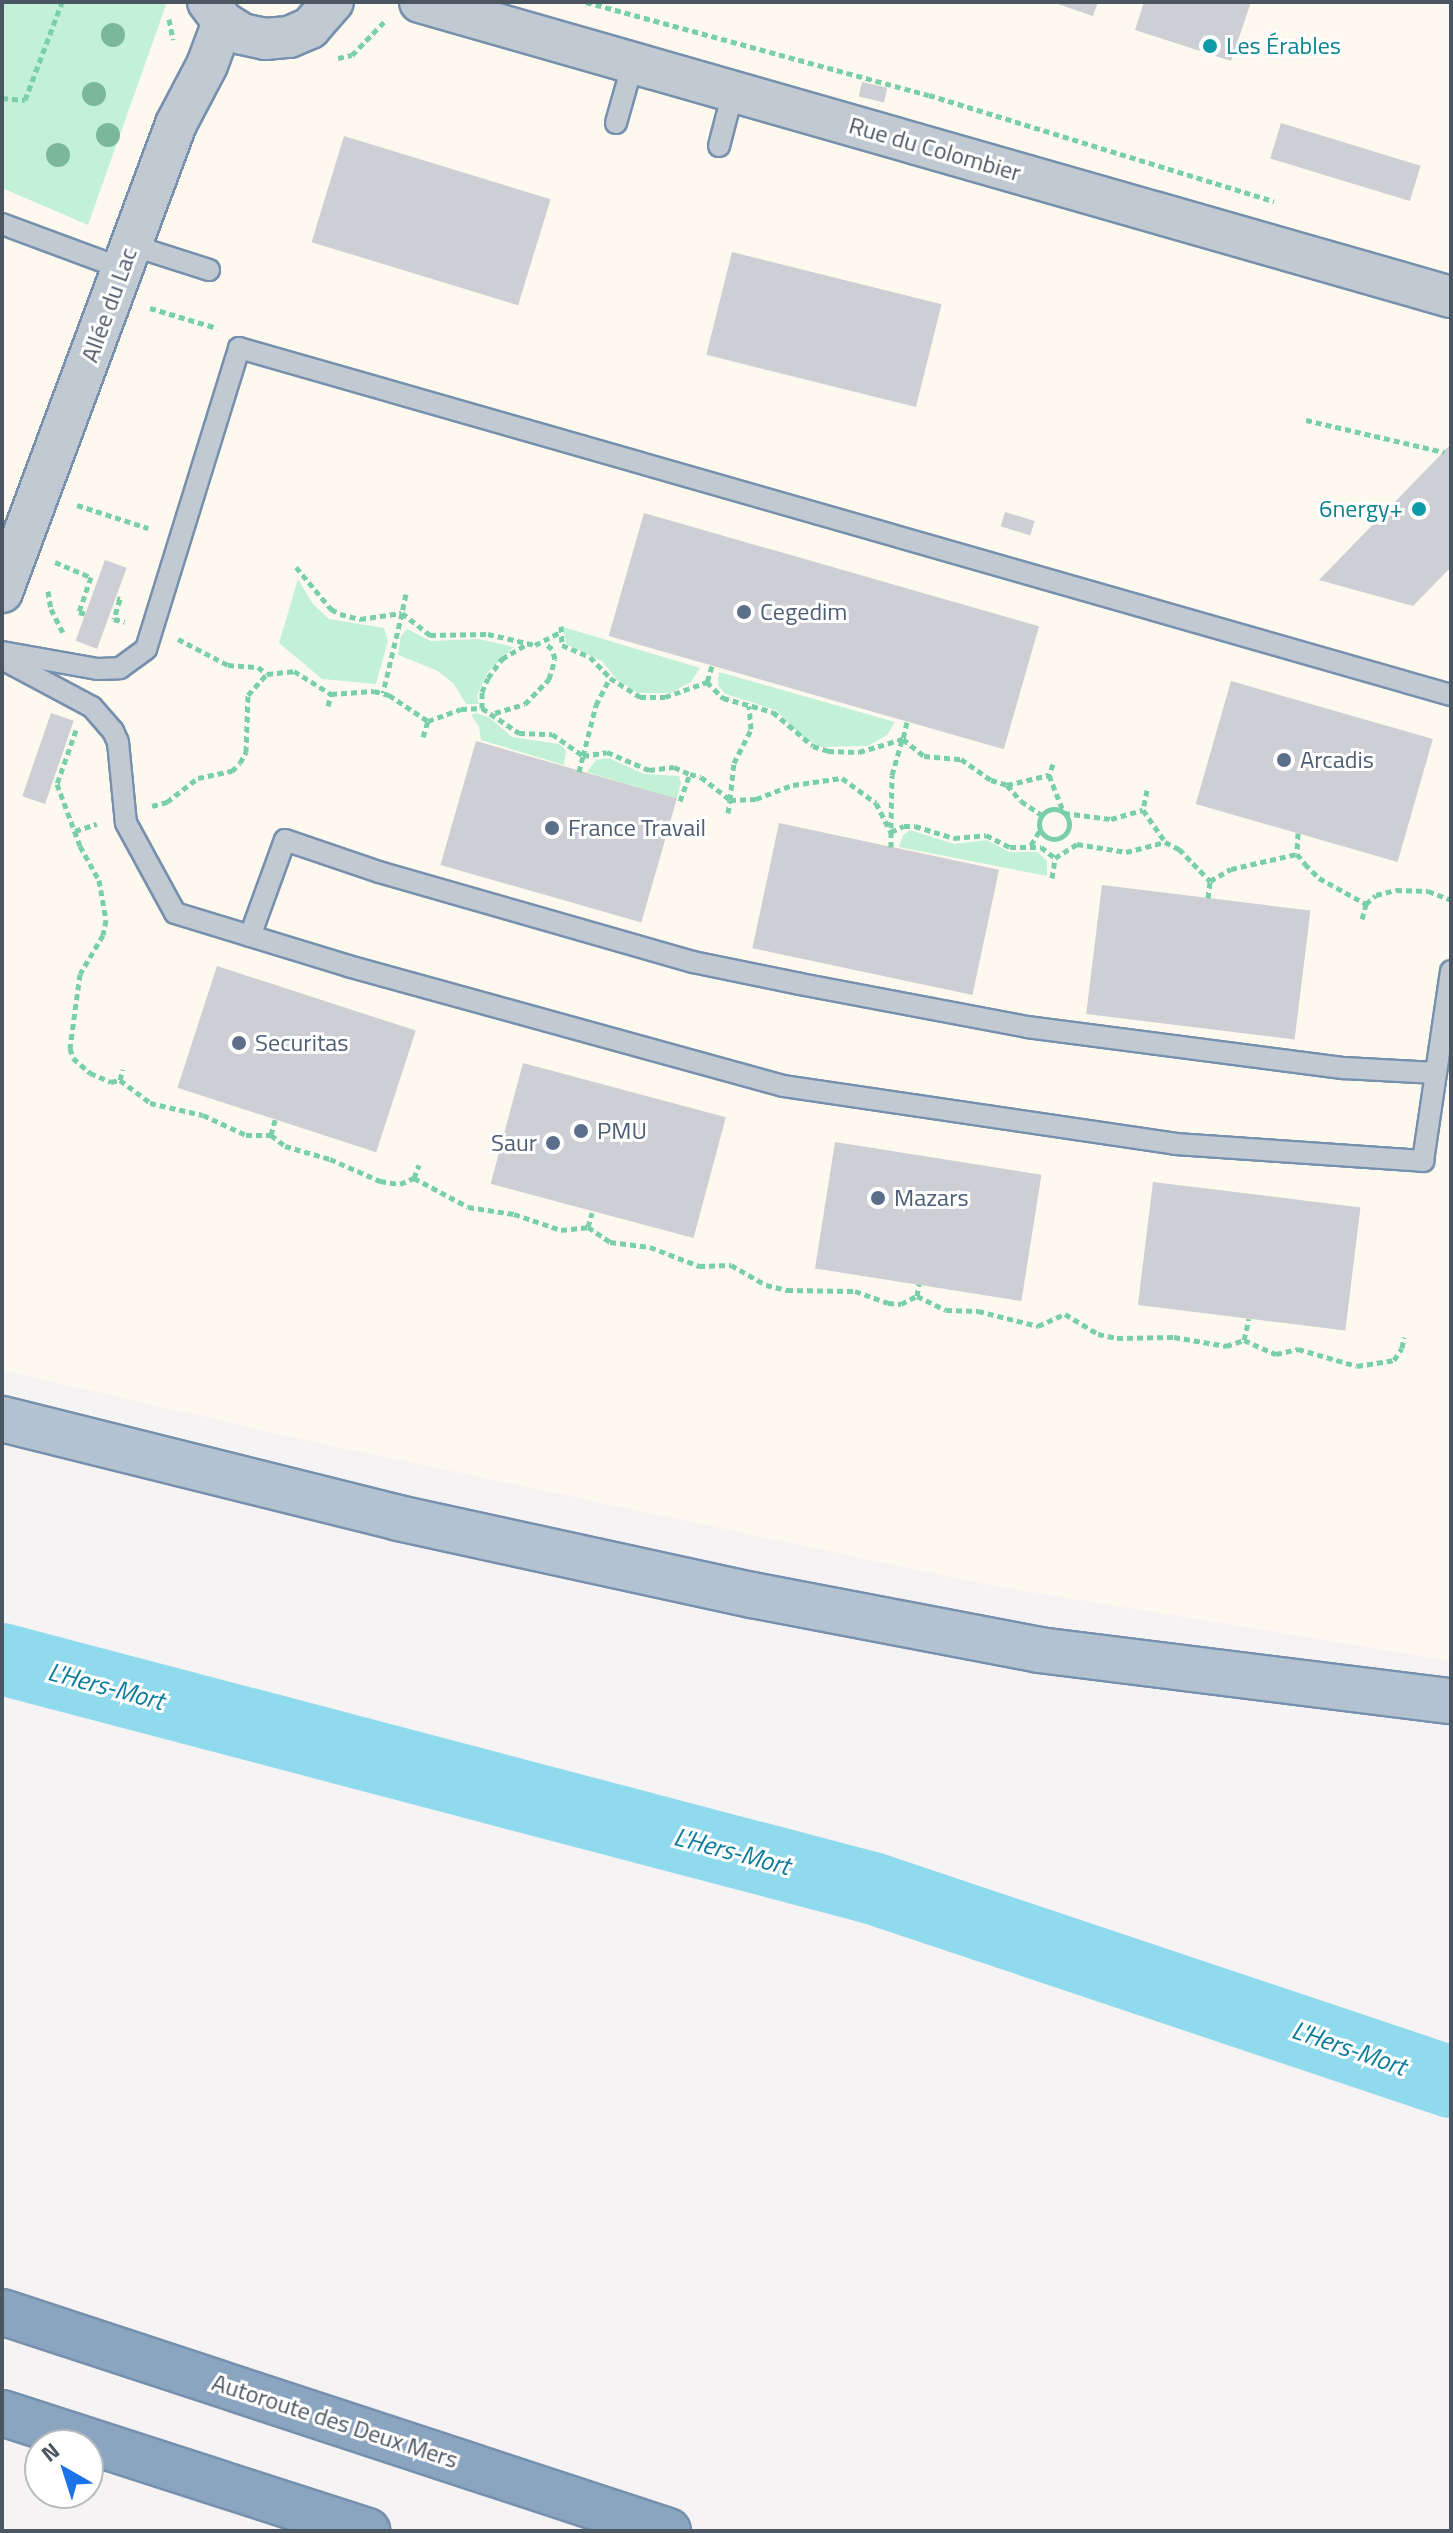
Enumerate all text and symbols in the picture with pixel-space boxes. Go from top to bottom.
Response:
place label: Les Érables [1226,32,1341,60]
marker: Les Érables [1201,37,1219,55]
street label: Rue du Colombier [846,111,1024,187]
street label: Allée du Lac [75,244,143,366]
place label: 6nergy+ [1319,495,1403,523]
marker: 6nergy+ [1410,500,1428,518]
place label: Cegedim [760,598,847,626]
marker: Cegedim [735,603,753,621]
place label: Arcadis [1300,746,1374,774]
marker: Arcadis [1275,751,1293,769]
place label: France Travail [568,814,706,842]
marker: France Travail [543,819,561,837]
place label: Securitas [255,1029,349,1057]
marker: Securitas [230,1034,248,1052]
place label: PMU [597,1117,647,1145]
marker: PMU [572,1122,590,1140]
place label: Saur [491,1129,537,1157]
marker: Saur [544,1134,562,1152]
place label: Mazars [894,1184,969,1212]
marker: Mazars [869,1189,887,1207]
water label: L'Hers-Mort [45,1656,167,1716]
water label: L'Hers-Mort [671,1821,793,1881]
water label: L'Hers-Mort [1288,2014,1410,2082]
street label: Autoroute des Deux Mers [208,2368,462,2474]
north arrow [24,2429,104,2509]
text: N [34,2434,67,2470]

